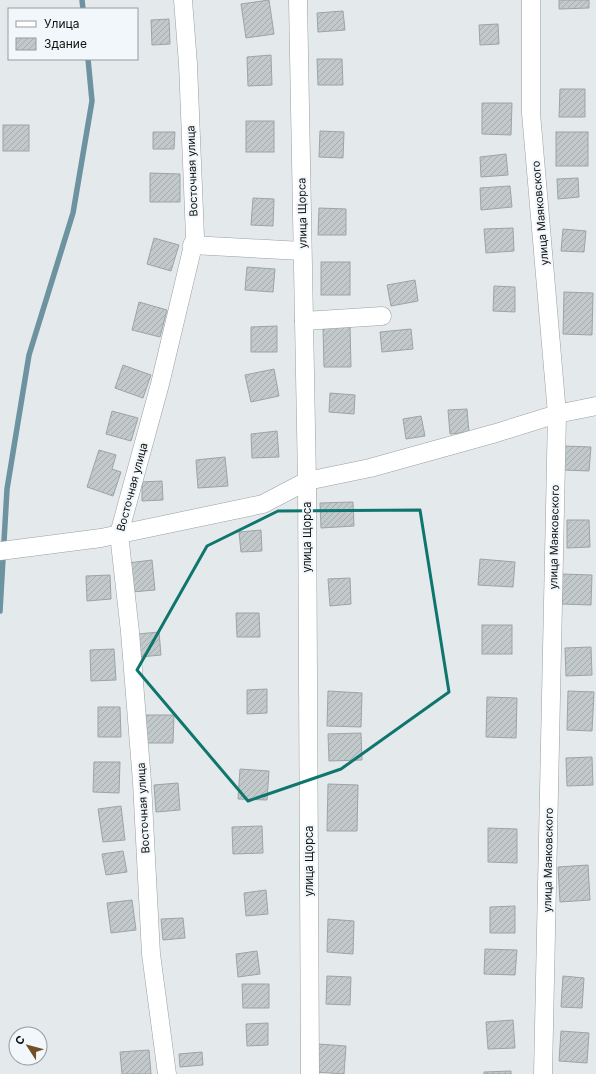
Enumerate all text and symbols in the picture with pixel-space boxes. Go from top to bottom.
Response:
legend [8,8,138,60]
text: Улица [44,16,79,31]
text: Здание [44,36,87,51]
street label: Восточная улица [183,125,201,217]
street label: улица Маяковского [528,160,552,266]
street label: улица Щорса [294,177,310,249]
street label: Восточная улица [113,441,151,533]
street label: улица Маяковского [546,484,562,590]
street label: улица Щорса [300,502,314,572]
street label: Восточная улица [134,762,152,854]
street label: улица Маяковского [540,807,556,913]
street label: улица Щорса [302,826,316,896]
north arrow [8,1026,48,1066]
text: С [12,1033,28,1048]

